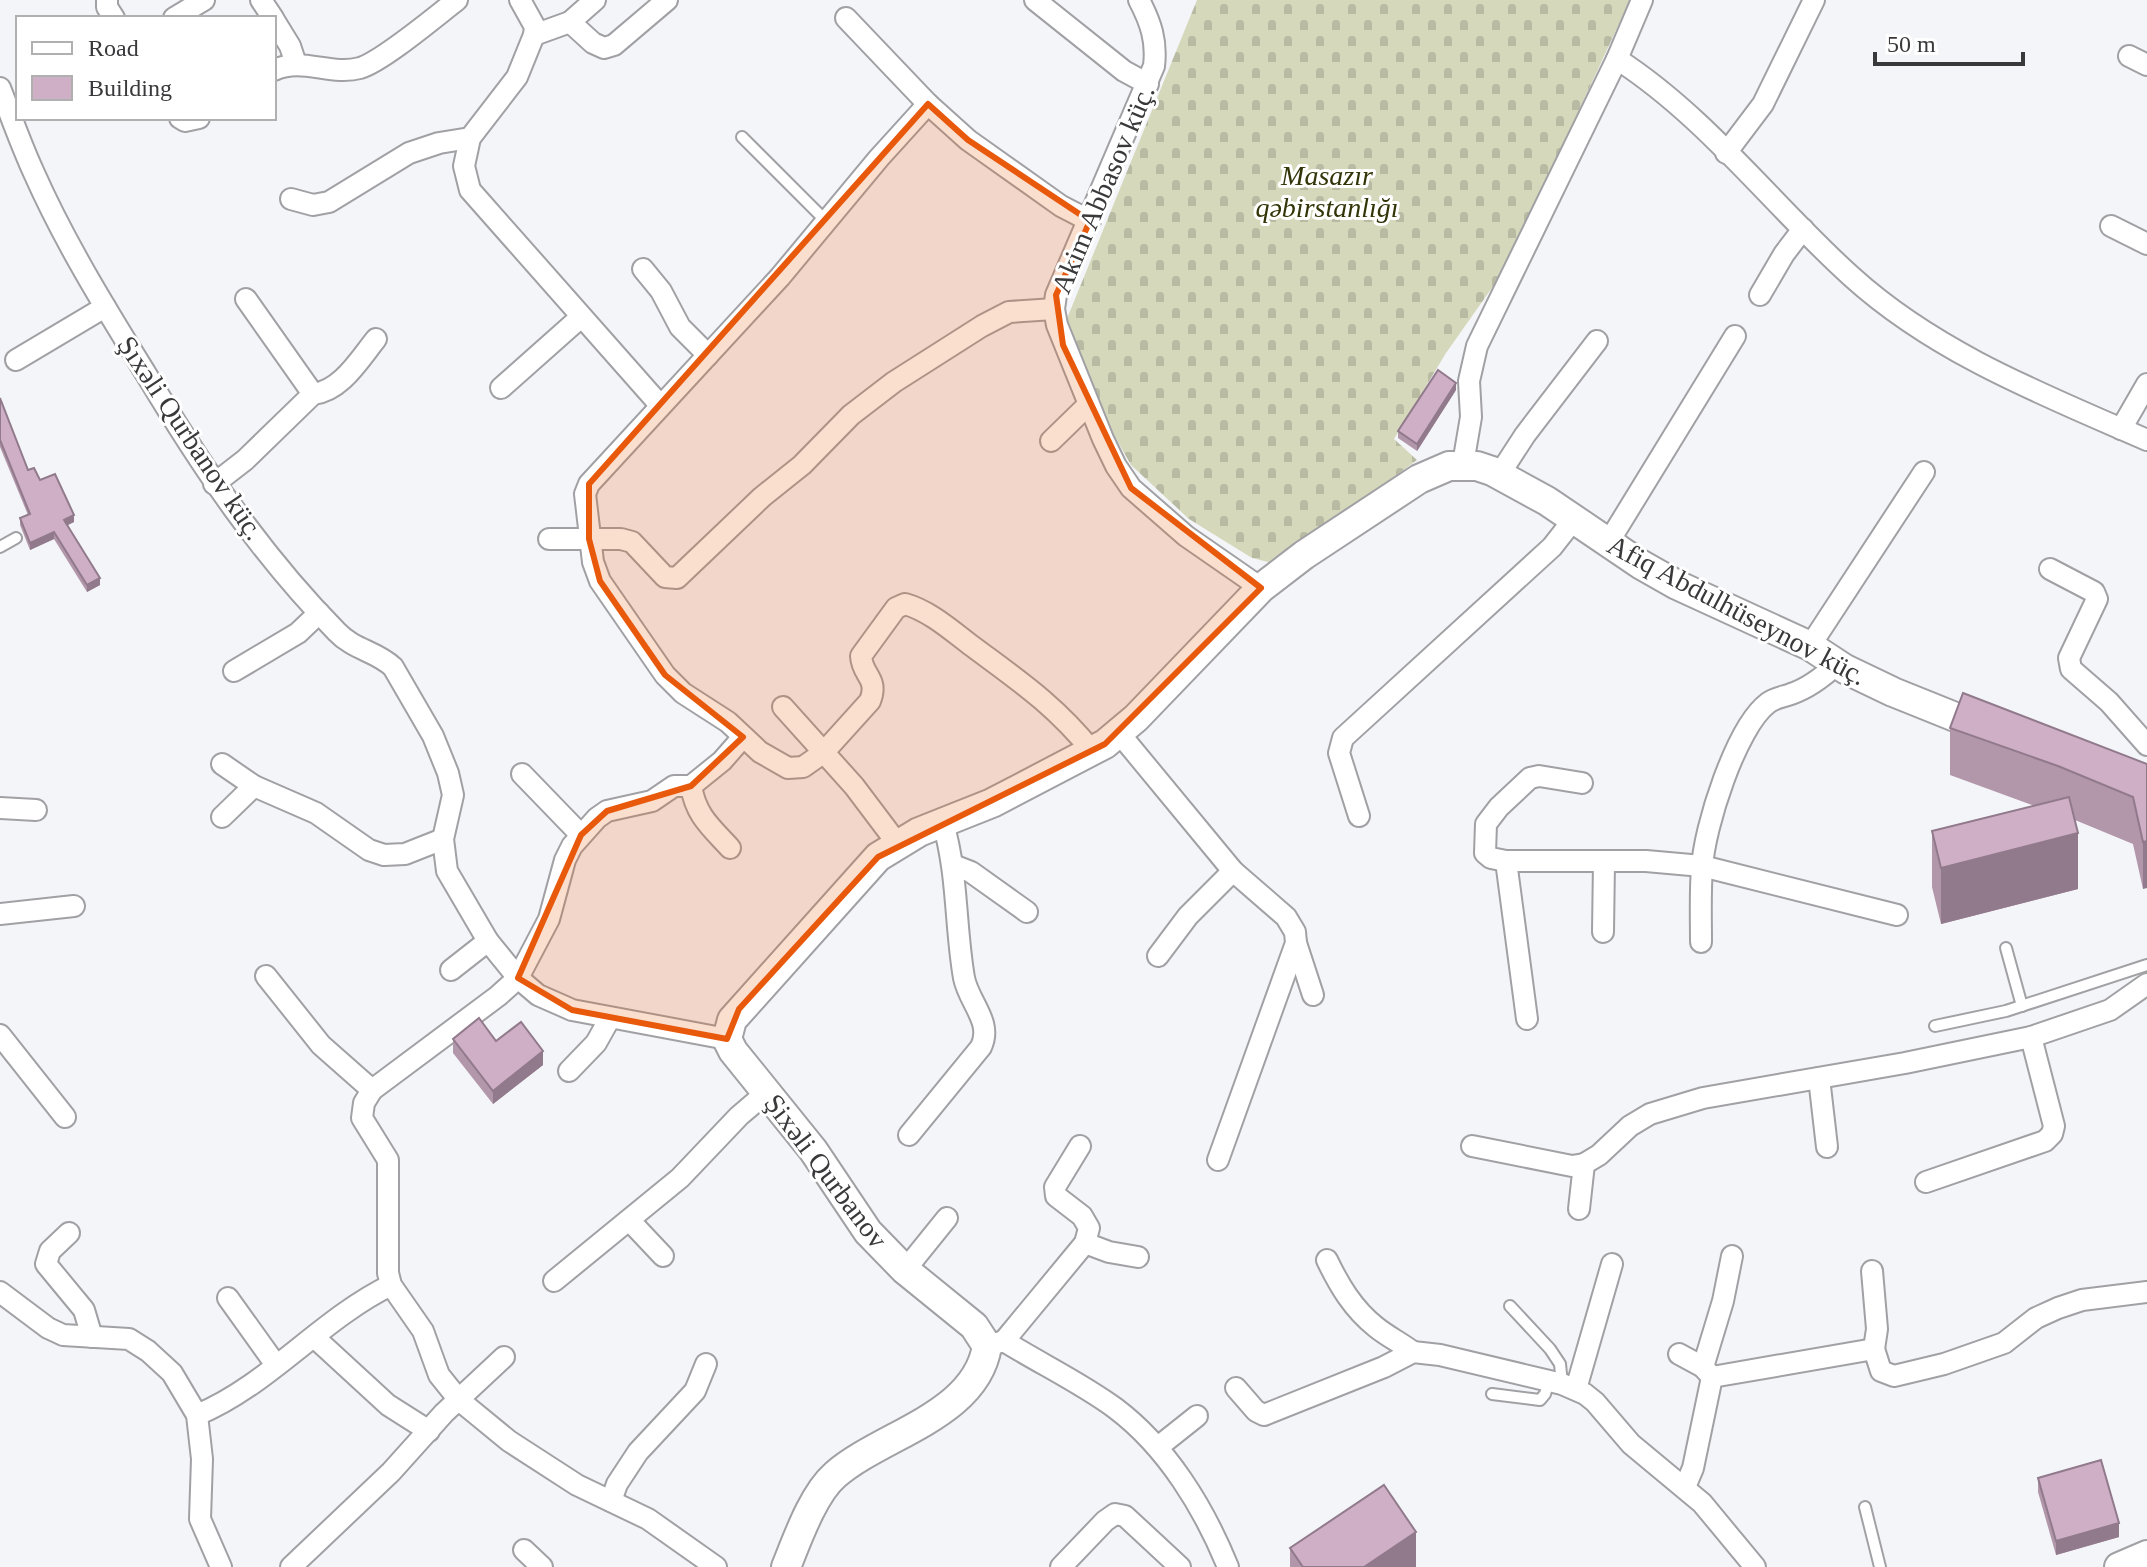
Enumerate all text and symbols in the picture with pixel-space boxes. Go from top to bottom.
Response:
legend [16,16,276,120]
scale bar [1875,16,2023,66]
text: 50 m [1887,31,1936,57]
text: Road [88,35,139,61]
text: Building [88,75,172,101]
street label: Akim Abbasov küç. [1045,80,1161,298]
park label: Masazır qəbirstanlığı [1255,160,1399,223]
street label: Şıxəli Qurbanov küç. [111,330,271,546]
street label: Afiq Abdulhüseynov küç. [1602,529,1872,691]
street label: Şixəli Qurbanov [758,1088,894,1254]

